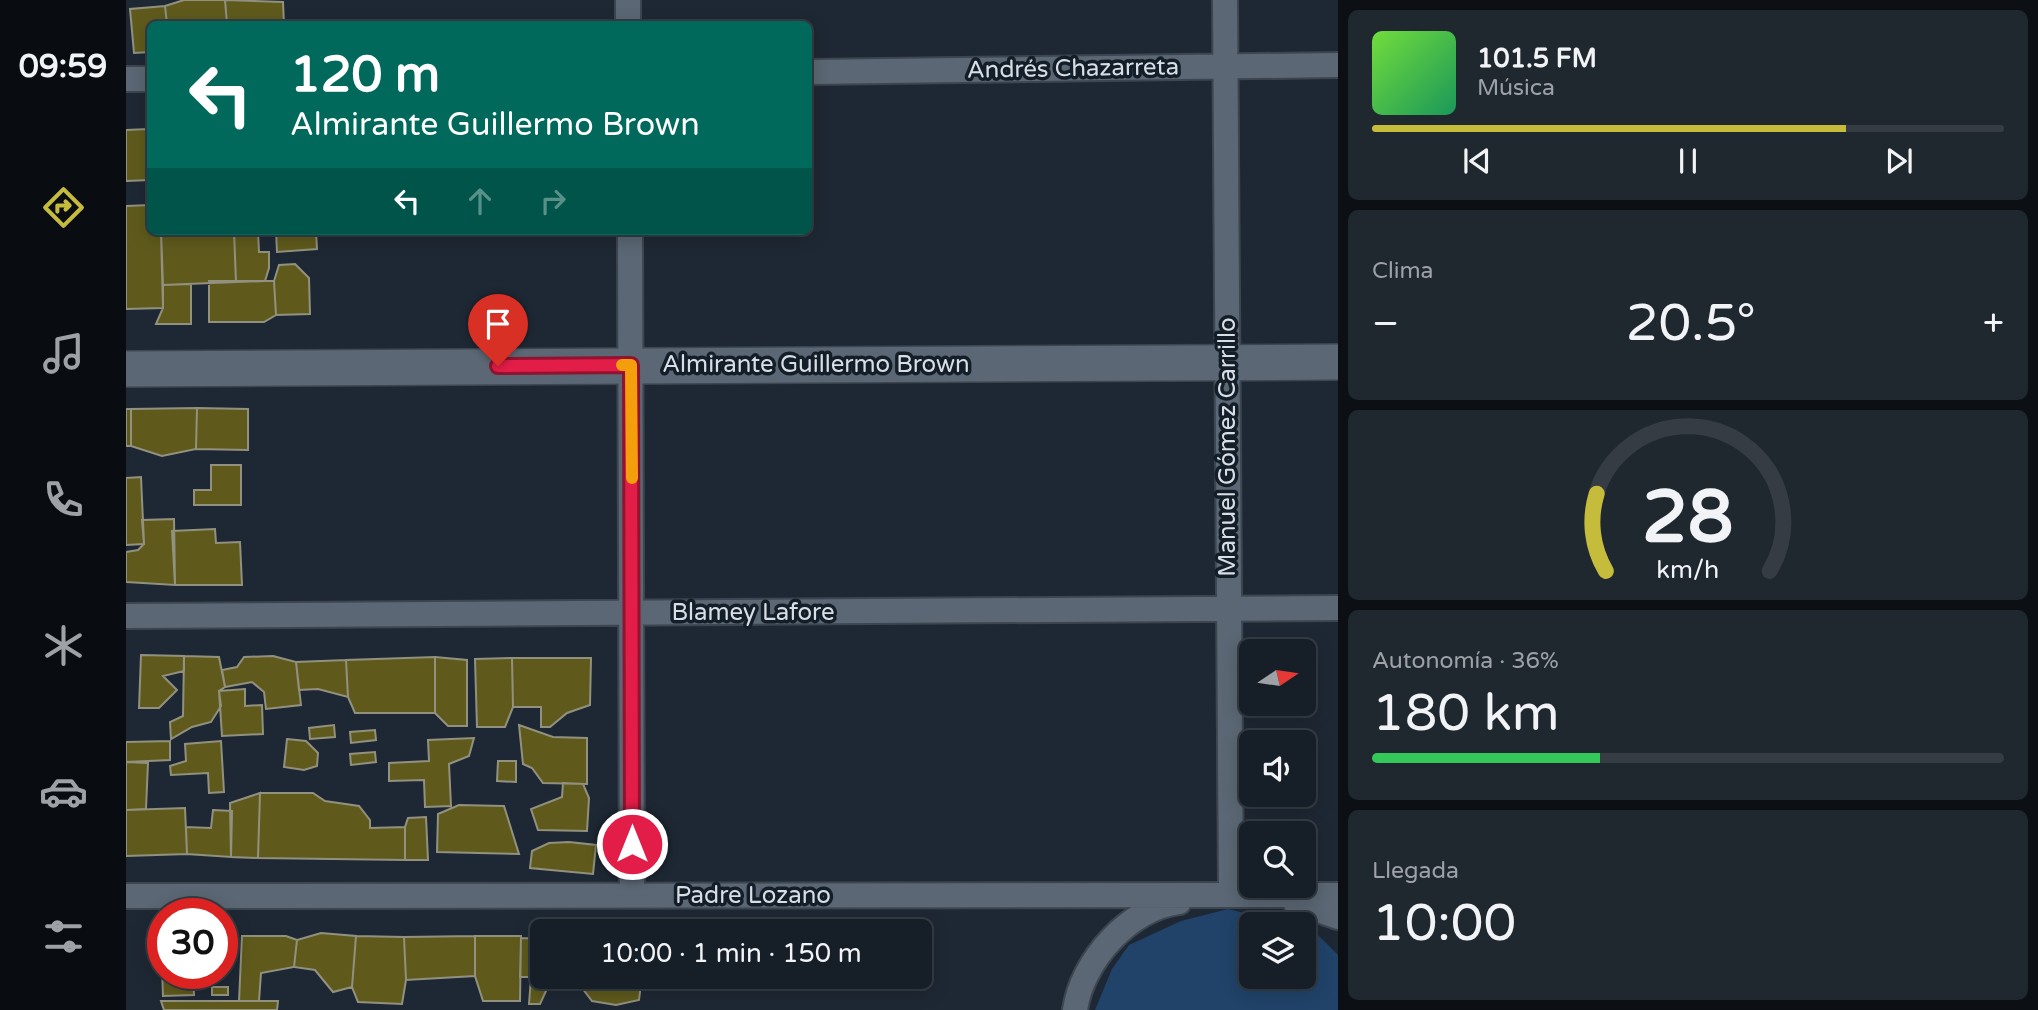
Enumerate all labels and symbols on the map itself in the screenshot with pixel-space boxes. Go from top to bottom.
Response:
street label: Andrés Chazarreta [967,52,1179,85]
pin [468,294,528,366]
street label: Manuel Gómez Carrillo [1213,317,1242,577]
street label: Almirante Guillermo Brown [662,350,970,379]
street label: Blamey Lafore [671,598,835,627]
north arrow [1239,639,1316,716]
position arrow [595,807,669,881]
street label: Padre Lozano [675,881,831,910]
speed limit sign: 30 [147,898,238,989]

